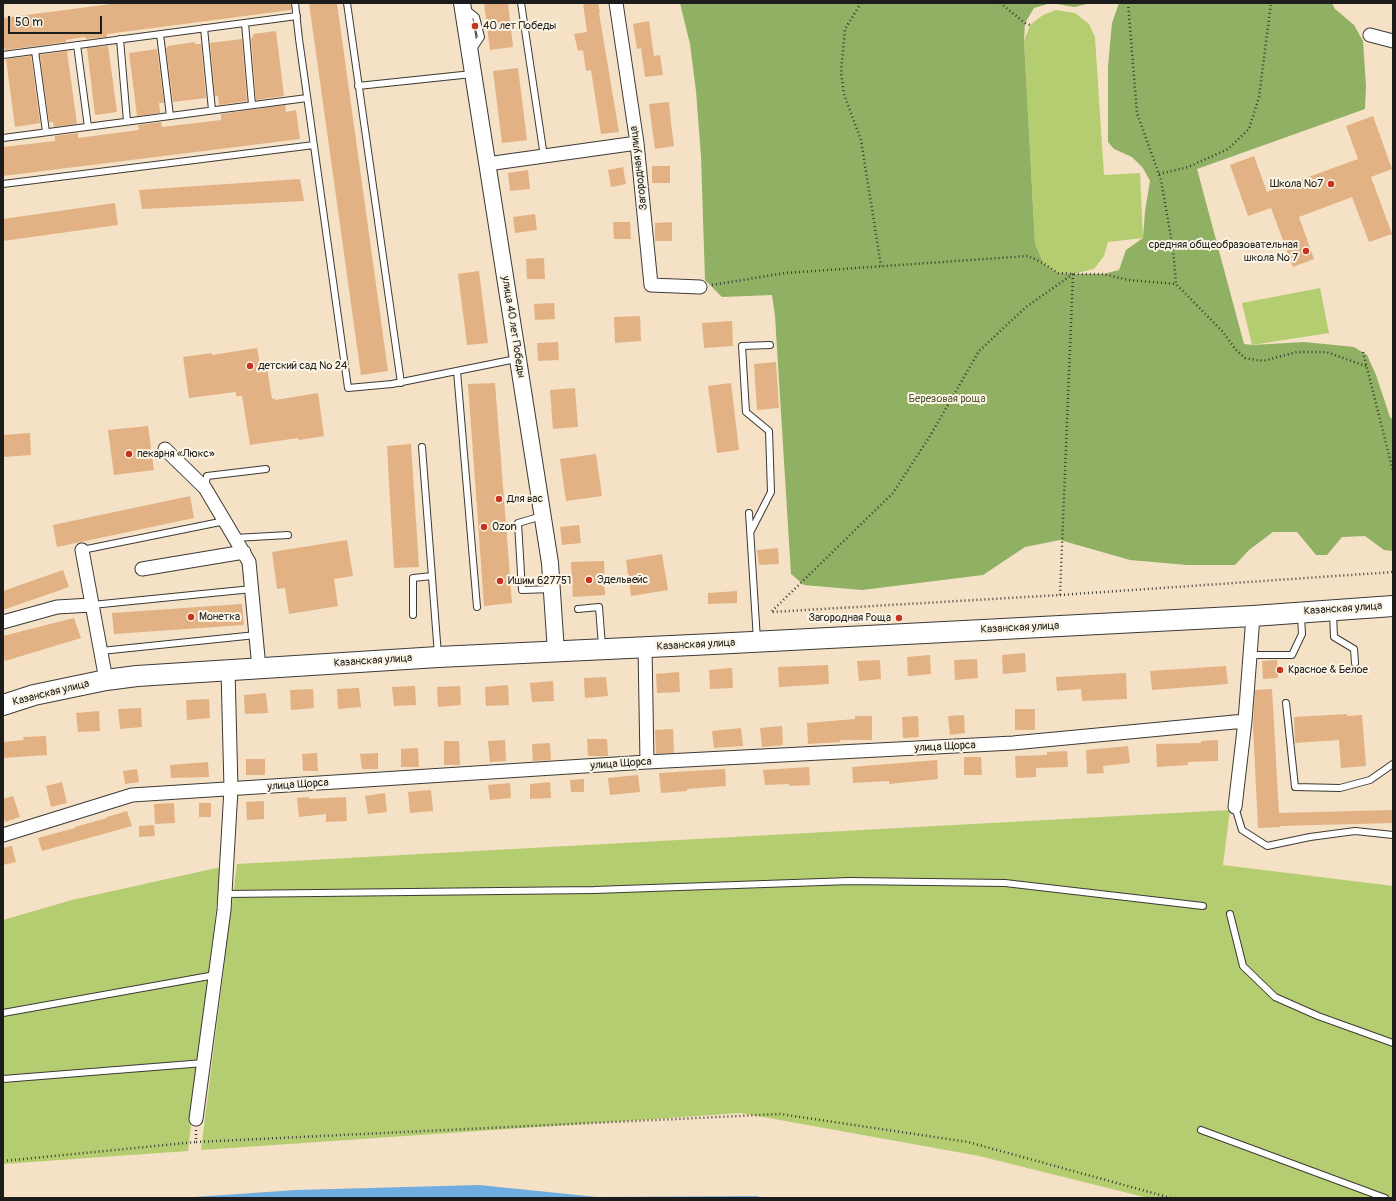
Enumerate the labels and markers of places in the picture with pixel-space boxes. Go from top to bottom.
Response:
place label: 40 лет Победы [483,19,556,33]
marker: 40 лет Победы [470,21,480,31]
place label: Школа №7 [1270,177,1323,191]
marker: Школа №7 [1326,179,1336,189]
place label: средняя общеобразовательная школа № 7 [1149,238,1298,264]
marker: средняя общеобразовательная школа № 7 [1301,246,1311,256]
place label: детский сад № 24 [258,359,347,373]
marker: детский сад № 24 [245,361,255,371]
place label: пекарня «Люкс» [137,447,215,461]
marker: пекарня «Люкс» [124,449,134,459]
place label: Для вас [507,492,543,506]
marker: Для вас [494,494,504,504]
place label: Ozon [492,520,517,534]
marker: Ozon [479,522,489,532]
place label: Эдельвейс [597,573,648,587]
place label: Ишим 627751 [508,574,571,588]
marker: Эдельвейс [584,575,594,585]
marker: Ишим 627751 [495,576,505,586]
place label: Монетка [199,610,240,624]
place label: Загородная Роща [808,611,891,625]
marker: Монетка [186,612,196,622]
marker: Загородная Роща [894,613,904,623]
place label: Красное & Белое [1288,663,1368,677]
marker: Красное & Белое [1275,665,1285,675]

